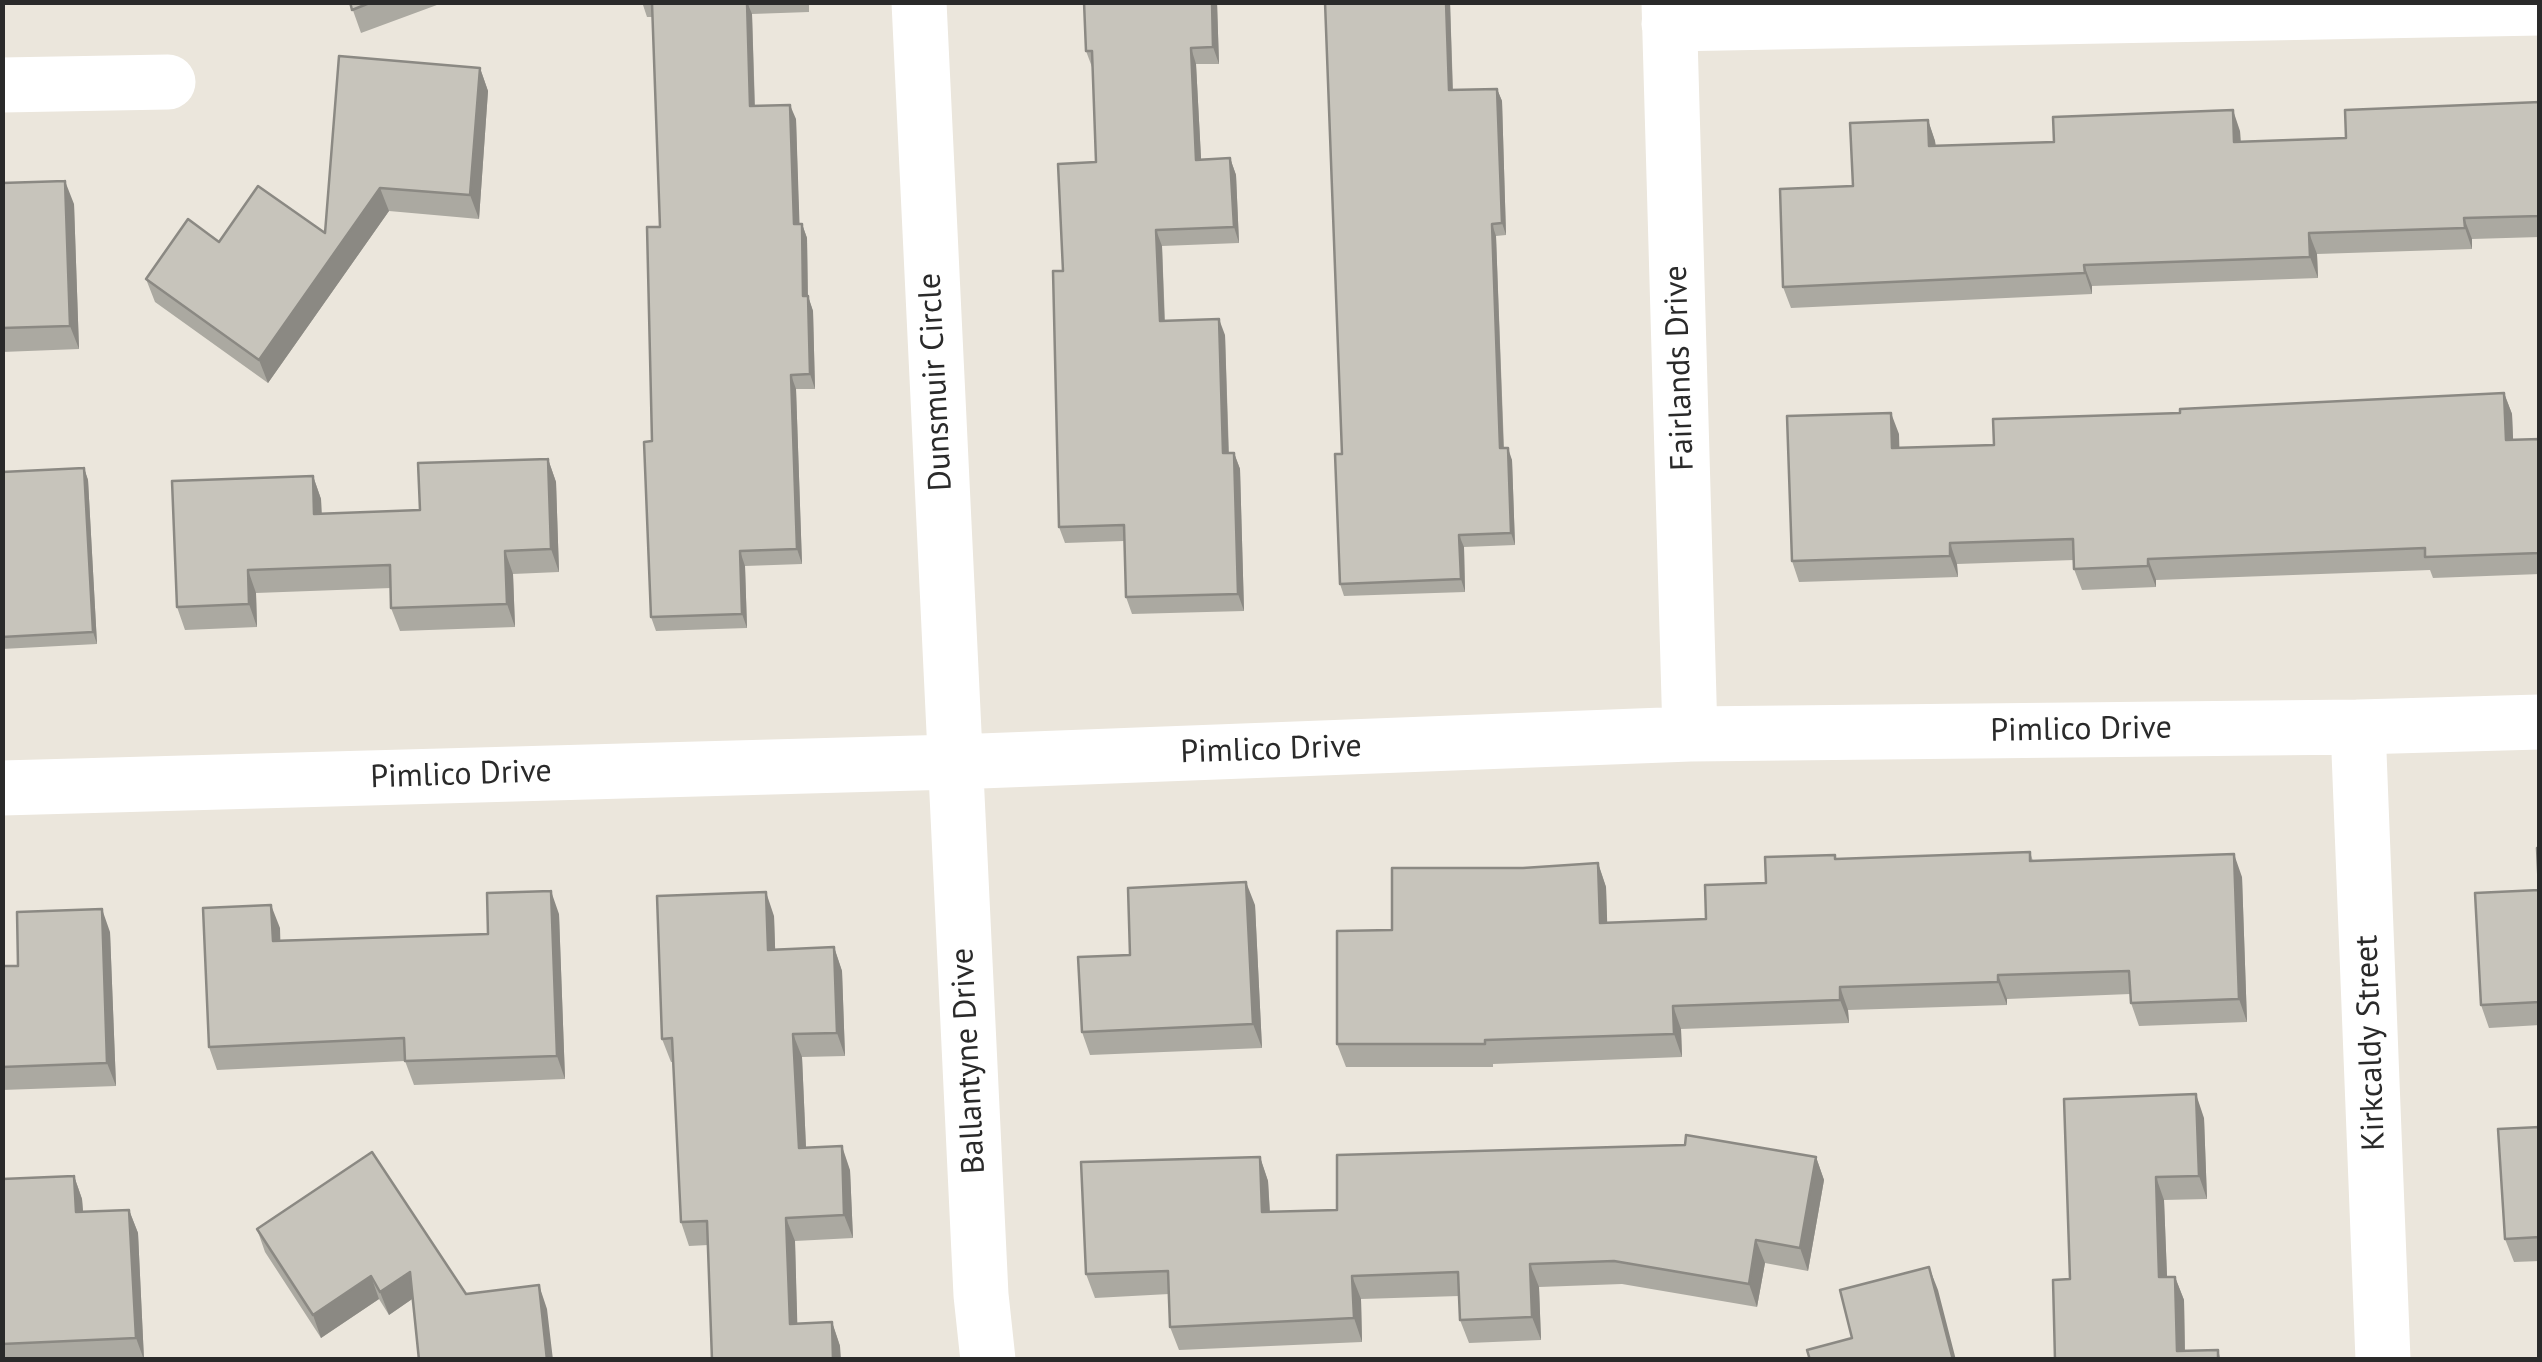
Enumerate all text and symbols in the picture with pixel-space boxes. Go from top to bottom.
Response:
street label: Fairlands Drive [1657,265,1703,471]
street label: Dunsmuir Circle [911,272,961,492]
street label: Pimlico Drive [1990,709,2172,751]
street label: Pimlico Drive [1180,728,1362,772]
street label: Pimlico Drive [370,753,552,797]
street label: Kirkcaldy Street [2348,934,2394,1152]
street label: Ballantyne Drive [944,947,994,1175]

